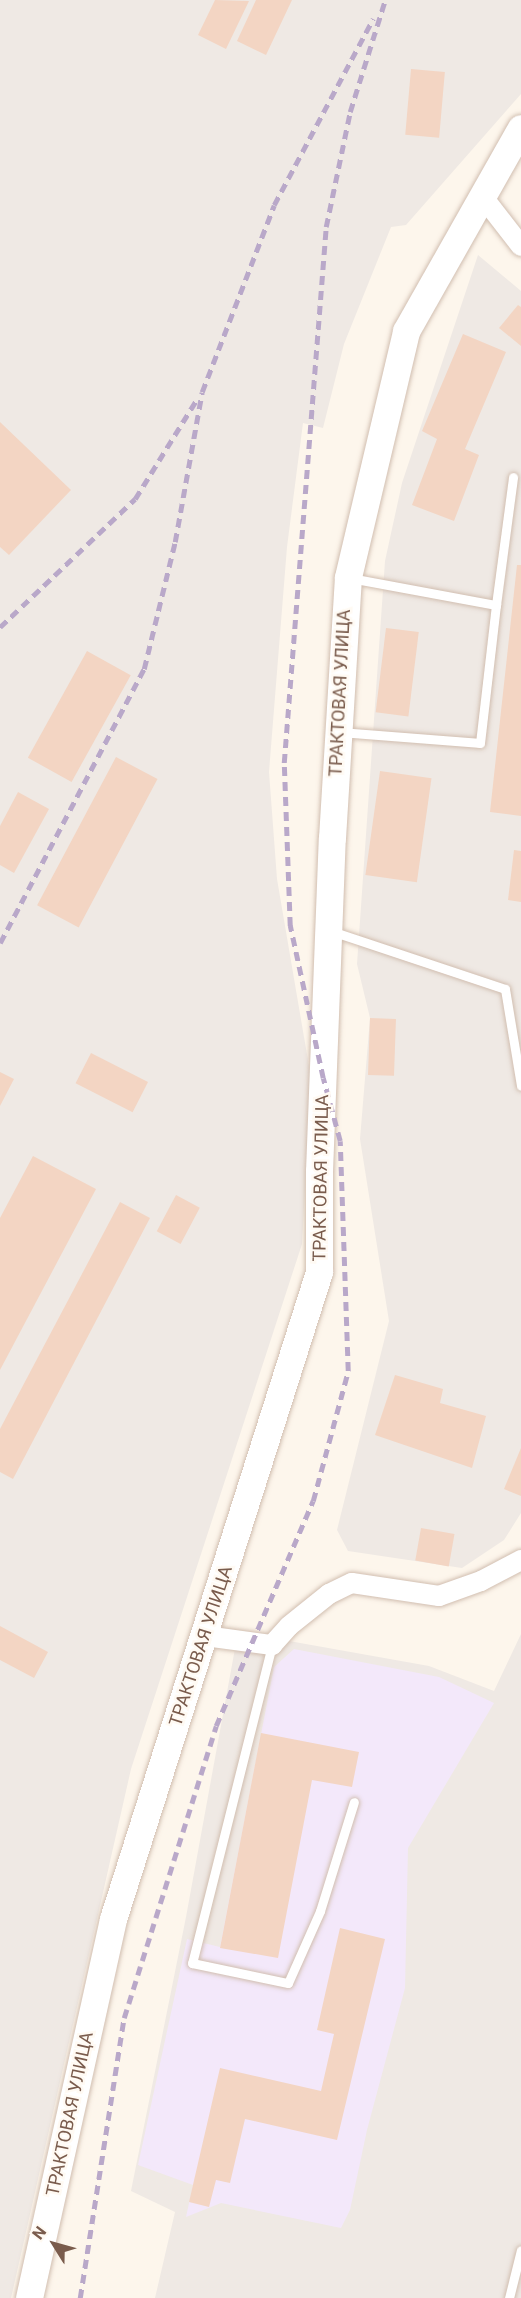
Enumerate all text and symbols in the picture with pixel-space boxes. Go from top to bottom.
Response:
street label: ТРАКТОВАЯ УЛИЦА [325,609,355,777]
street label: ТРАКТОВАЯ УЛИЦА [309,1094,333,1262]
street label: ТРАКТОВАЯ УЛИЦА [165,1563,237,1729]
street label: ТРАКТОВАЯ УЛИЦА [42,2030,98,2198]
north arrow [24,2214,84,2274]
text: N [28,2223,50,2243]

